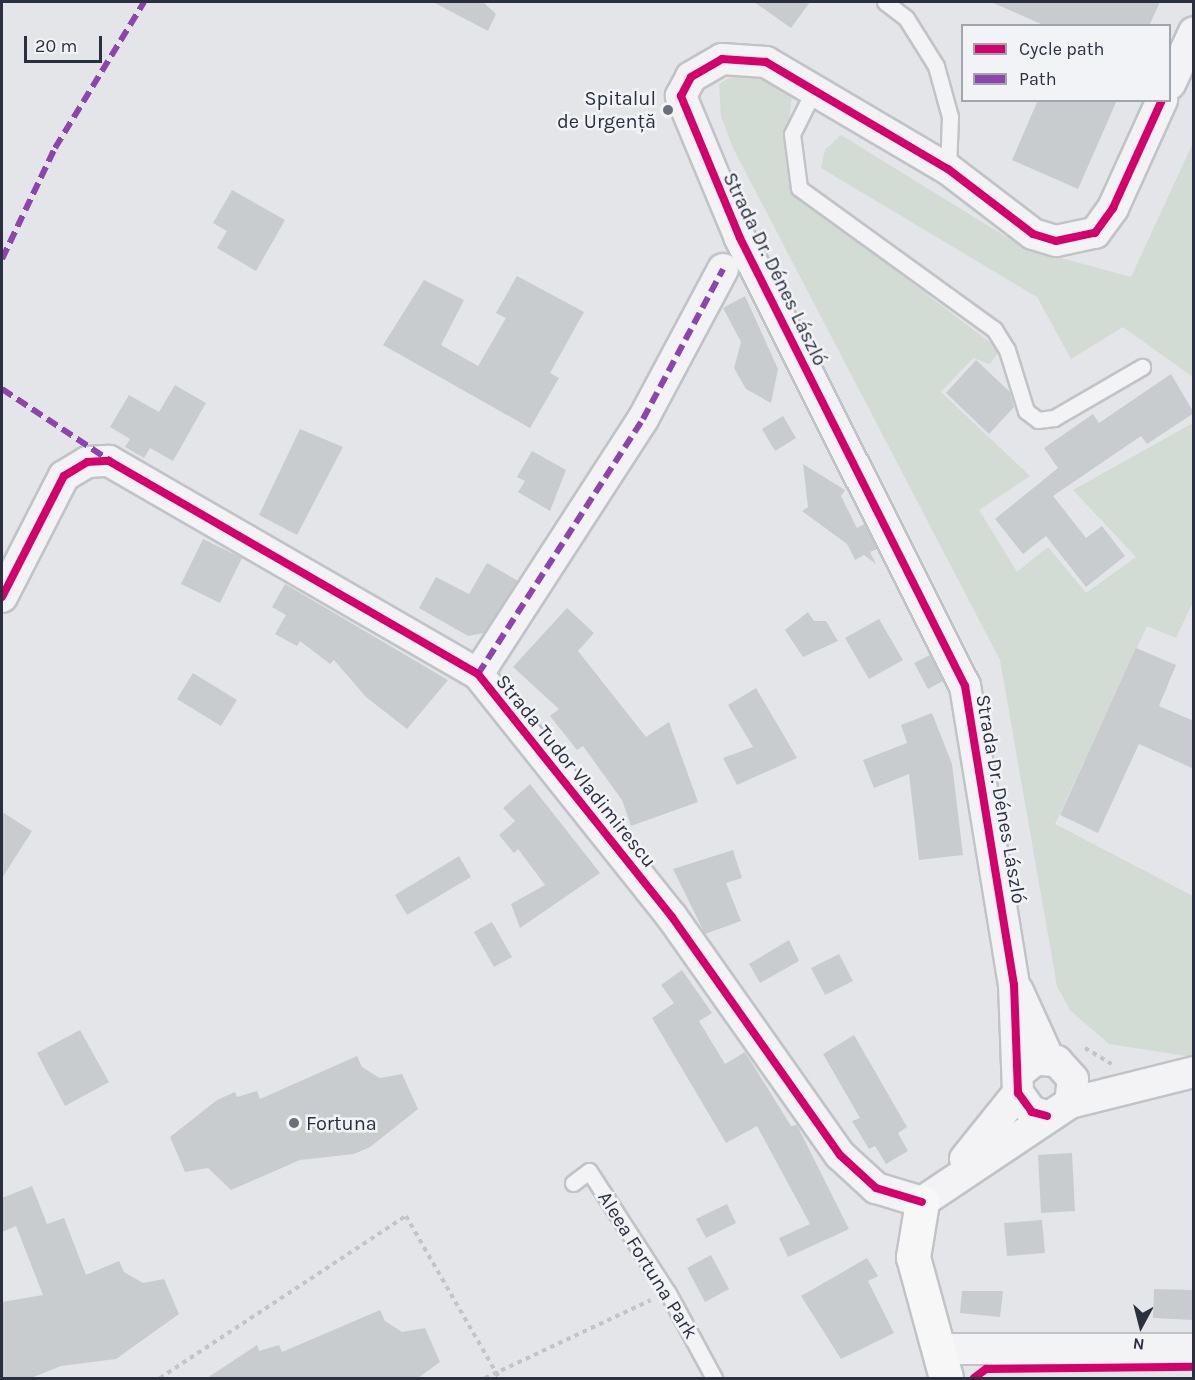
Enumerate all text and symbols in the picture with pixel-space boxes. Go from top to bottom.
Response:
scale bar [27,24,105,62]
legend [961,24,1171,102]
text: 20 m [35,35,77,57]
text: Cycle path [1019,38,1104,60]
text: Path [1019,68,1057,90]
place label: Spitalul de Urgență [557,86,656,133]
marker: Spitalul de Urgență [661,103,675,117]
street label: Strada Dr. Dénes László [718,168,832,370]
street label: Strada Tudor Vladimirescu [491,670,661,872]
street label: Strada Dr. Dénes László [971,692,1031,906]
place label: Fortuna [306,1111,377,1135]
marker: Fortuna [287,1116,301,1130]
street label: Aleea Fortuna Park [593,1187,703,1343]
north arrow [1111,1296,1171,1356]
text: N [1132,1334,1146,1354]

